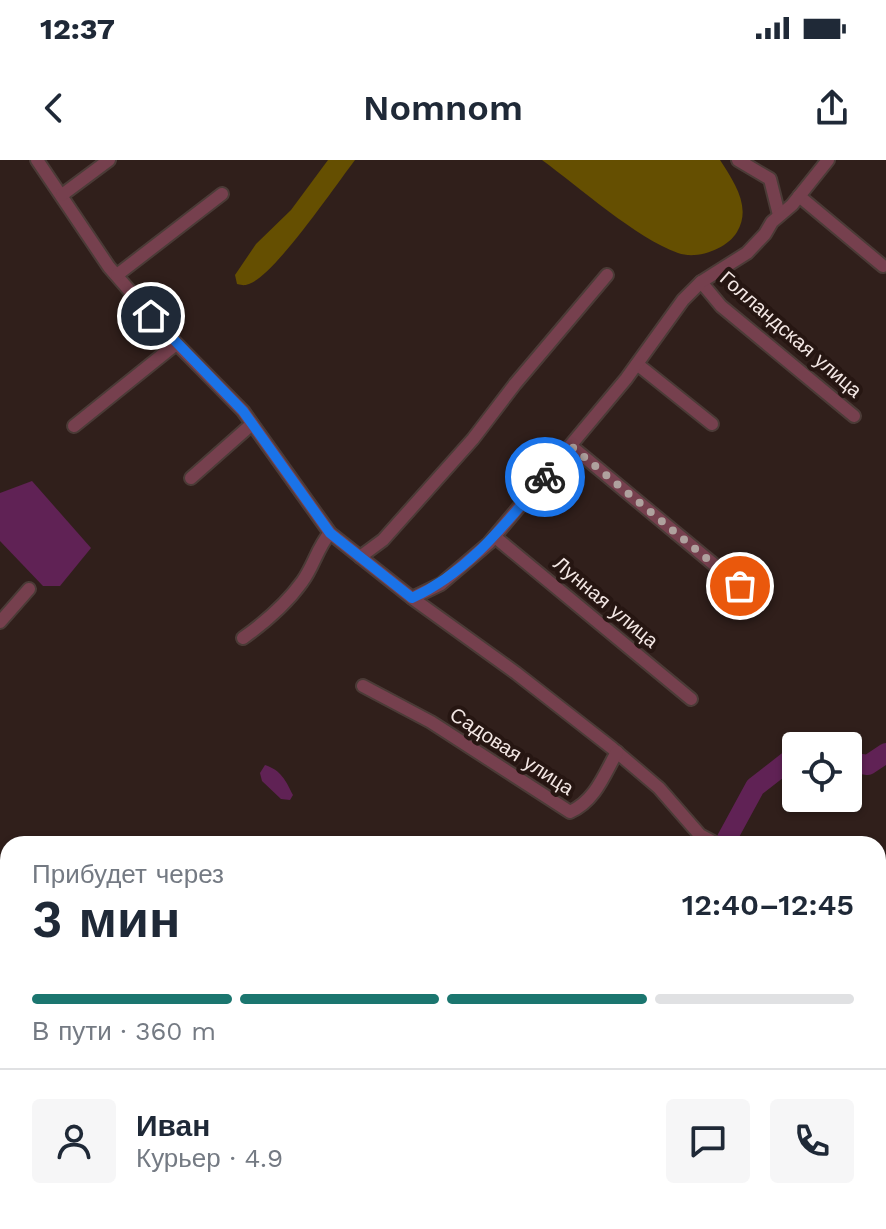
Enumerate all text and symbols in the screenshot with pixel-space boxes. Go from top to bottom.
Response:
text: 12:37 [40,11,115,46]
icon: back [32,86,76,130]
icon: share [810,86,854,130]
text: Nomnom [363,87,523,129]
street label: Голландская улица [715,266,868,403]
pin [117,282,185,350]
icon: home [129,294,173,338]
courier [505,437,585,517]
icon: bike [523,455,567,499]
street label: Лунная улица [549,551,664,653]
pin [706,552,774,620]
icon: bag [718,564,762,608]
street label: Садовая улица [446,702,579,800]
map controls [782,732,862,812]
button: locate [782,732,862,812]
text: Прибудет через [32,859,224,889]
text: 12:40–12:45 [682,887,854,922]
text: 3 мин [32,889,180,950]
text: В пути · 360 m [32,1016,216,1046]
button: person [32,1099,116,1183]
button: chat [666,1099,750,1183]
button: phone [770,1099,854,1183]
text: Иван [136,1108,210,1143]
text: Курьер · 4.9 [136,1143,283,1173]

